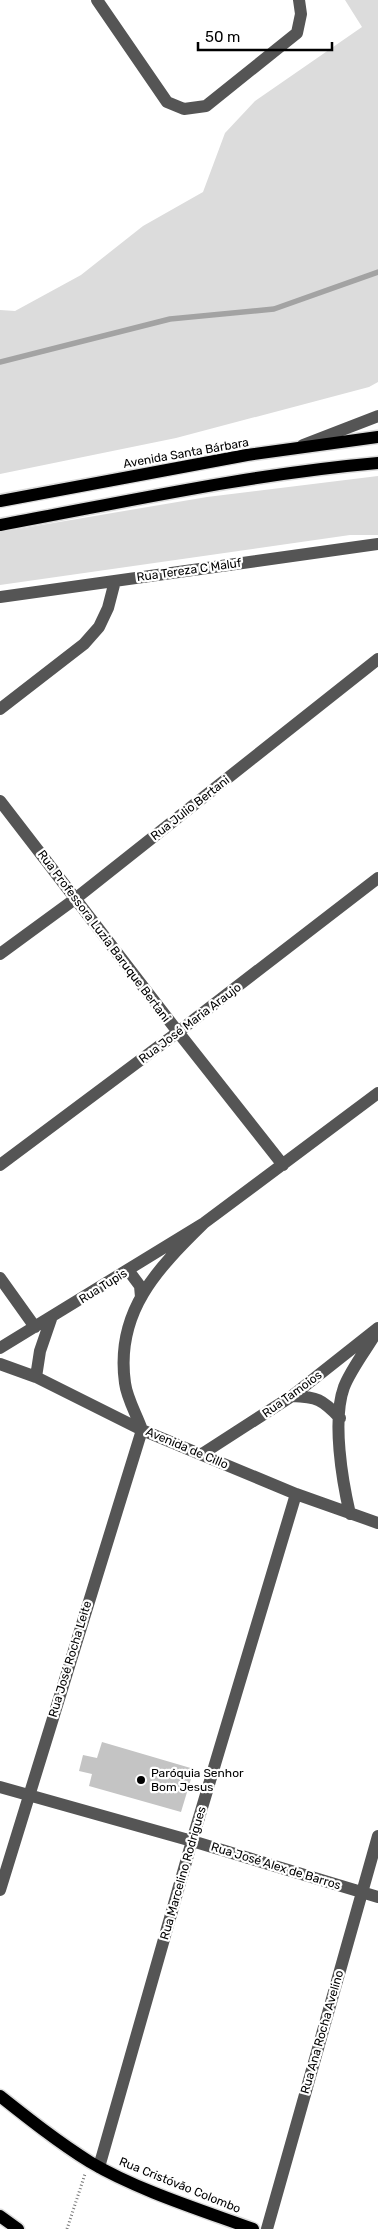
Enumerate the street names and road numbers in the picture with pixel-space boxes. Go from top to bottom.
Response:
street label: Avenida Santa Bárbara [122,435,250,471]
street label: Rua Tereza C Maluf [136,556,243,584]
street label: Rua Julio Bertani [148,773,232,843]
street label: Rua Professora Luzia Baruque Bertani [35,847,173,1025]
street label: Rua José Maria Araujo [136,980,244,1066]
street label: Rua Tupis [76,1266,130,1306]
street label: Rua Tamoios [259,1368,325,1420]
street label: Avenida de Cillo [144,1424,230,1472]
street label: Rua José Rocha Leite [46,1599,94,1719]
street label: Rua Marcelino Rodrigues [157,1805,209,1941]
street label: Rua José Alex de Barros [209,1840,343,1892]
street label: Rua Ana Rocha Avelino [298,1969,346,2095]
street label: Rua Cristóvão Colombo [117,2154,243,2216]

